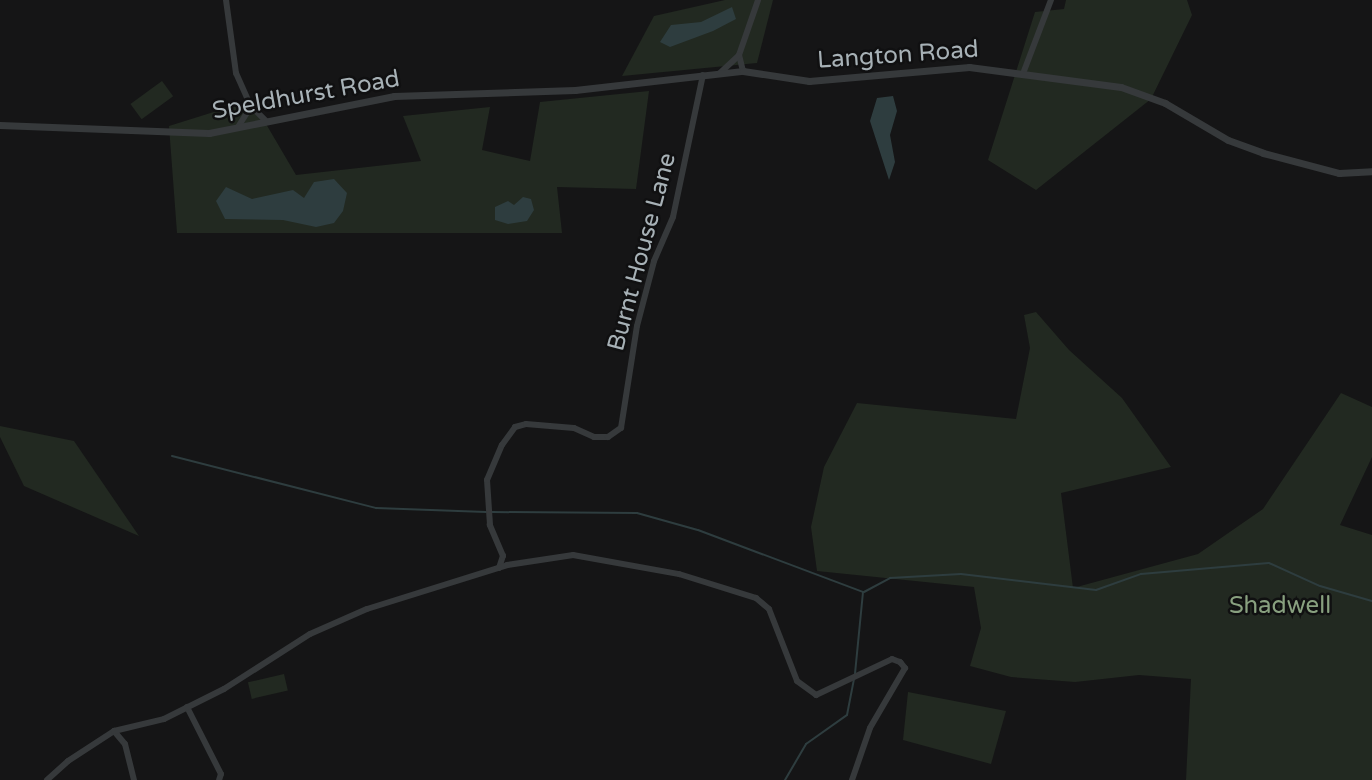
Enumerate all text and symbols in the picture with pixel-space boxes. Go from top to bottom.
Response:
street label: Langton Road [816,35,980,75]
street label: Speldhurst Road [210,64,402,126]
street label: Burnt House Lane [602,150,682,354]
park label: Shadwell [1229,592,1331,620]

